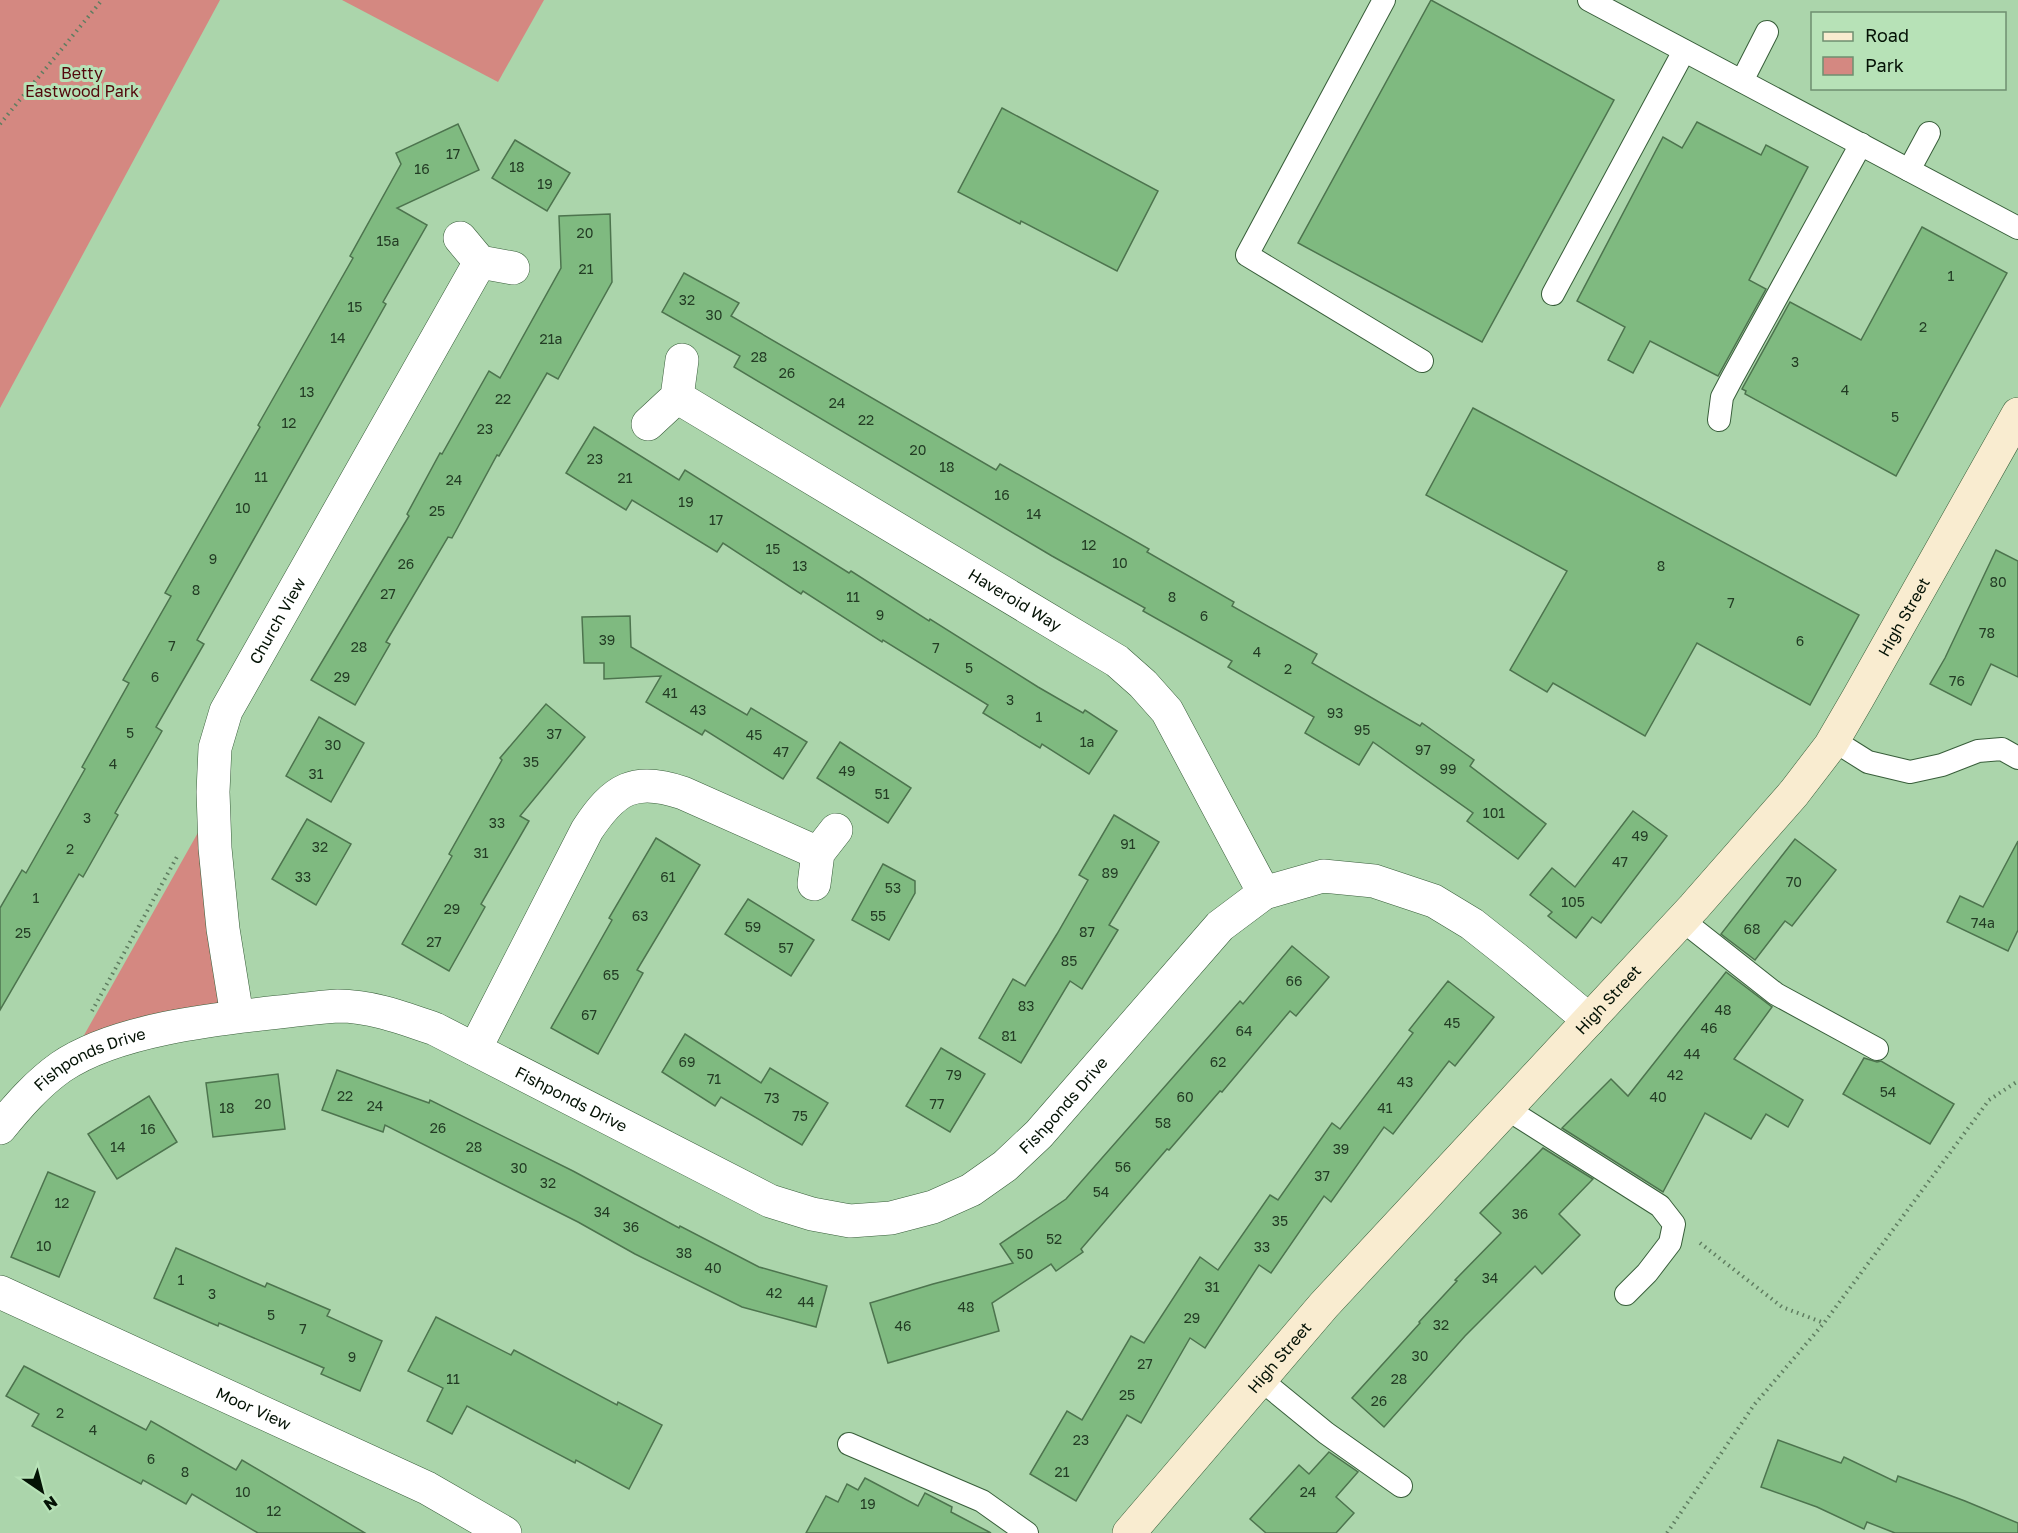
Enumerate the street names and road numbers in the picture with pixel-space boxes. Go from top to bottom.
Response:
street label: Haveroid Way [965,564,1065,635]
street label: Church View [245,574,310,667]
street label: High Street [1874,574,1934,660]
street label: High Street [1571,961,1645,1038]
street label: Fishponds Drive [29,1023,148,1095]
street label: Fishponds Drive [1015,1053,1112,1158]
street label: Fishponds Drive [512,1062,631,1136]
street label: High Street [1243,1318,1315,1397]
street label: Moor View [213,1383,294,1434]

